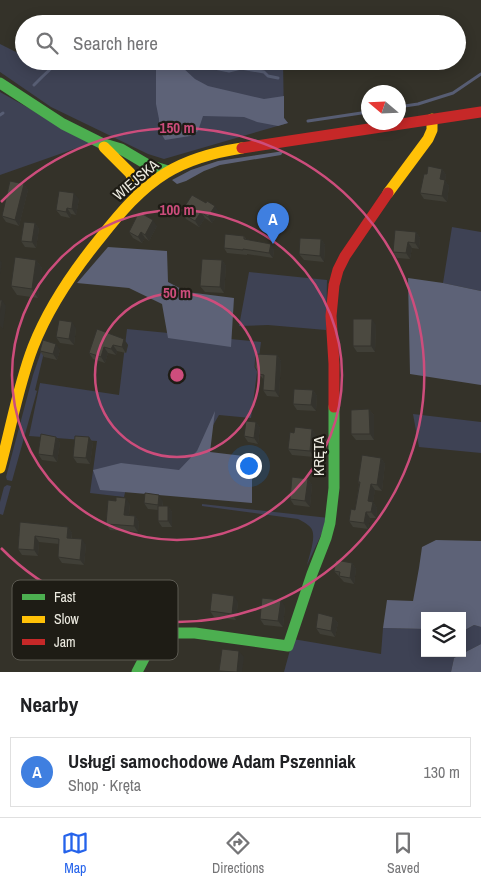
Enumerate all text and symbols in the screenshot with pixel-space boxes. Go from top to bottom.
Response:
search box [15,15,466,70]
icon: search [33,29,61,57]
text: Search here [73,30,158,56]
north arrow [361,85,406,130]
text: 150 m [160,117,194,138]
street label: WIEJSKA [108,154,164,205]
text: 100 m [160,199,194,220]
pin: A [257,203,289,244]
text: 50 m [163,282,191,303]
centre of rings [168,366,186,384]
street label: KRĘTA [308,435,329,476]
your location [236,453,262,479]
legend [12,580,178,660]
text: Fast [54,588,76,606]
text: Slow [54,610,80,628]
map controls [421,612,466,657]
button: layers [421,612,466,657]
text: Jam [54,633,76,651]
text: Nearby [20,690,78,719]
text: Usługi samochodowe Adam Pszenniak [68,748,356,774]
text: A [32,761,42,783]
text: 130 m [424,761,460,783]
text: Shop · Kręta [68,774,141,796]
tab: Map [61,829,89,877]
tab: Directions [212,829,264,877]
tab: Saved [387,829,420,877]

